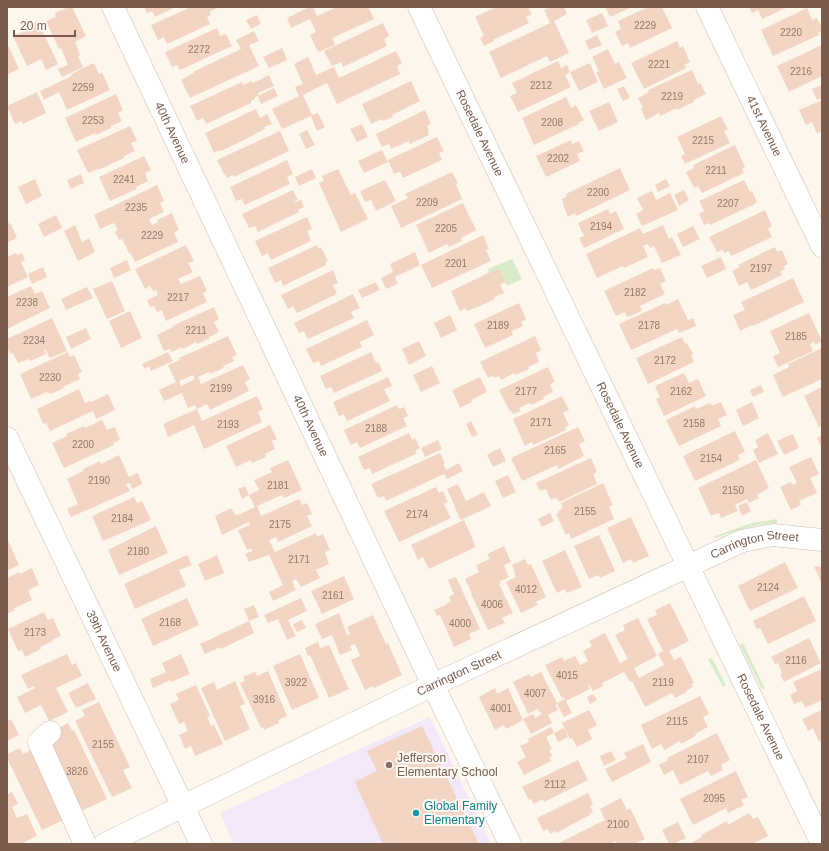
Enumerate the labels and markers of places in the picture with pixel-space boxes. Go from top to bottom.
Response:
place label: Jefferson Elementary School [397,751,498,779]
marker: Jefferson Elementary School [384,760,394,770]
place label: Global Family Elementary [424,799,497,827]
marker: Global Family Elementary [411,808,421,818]

